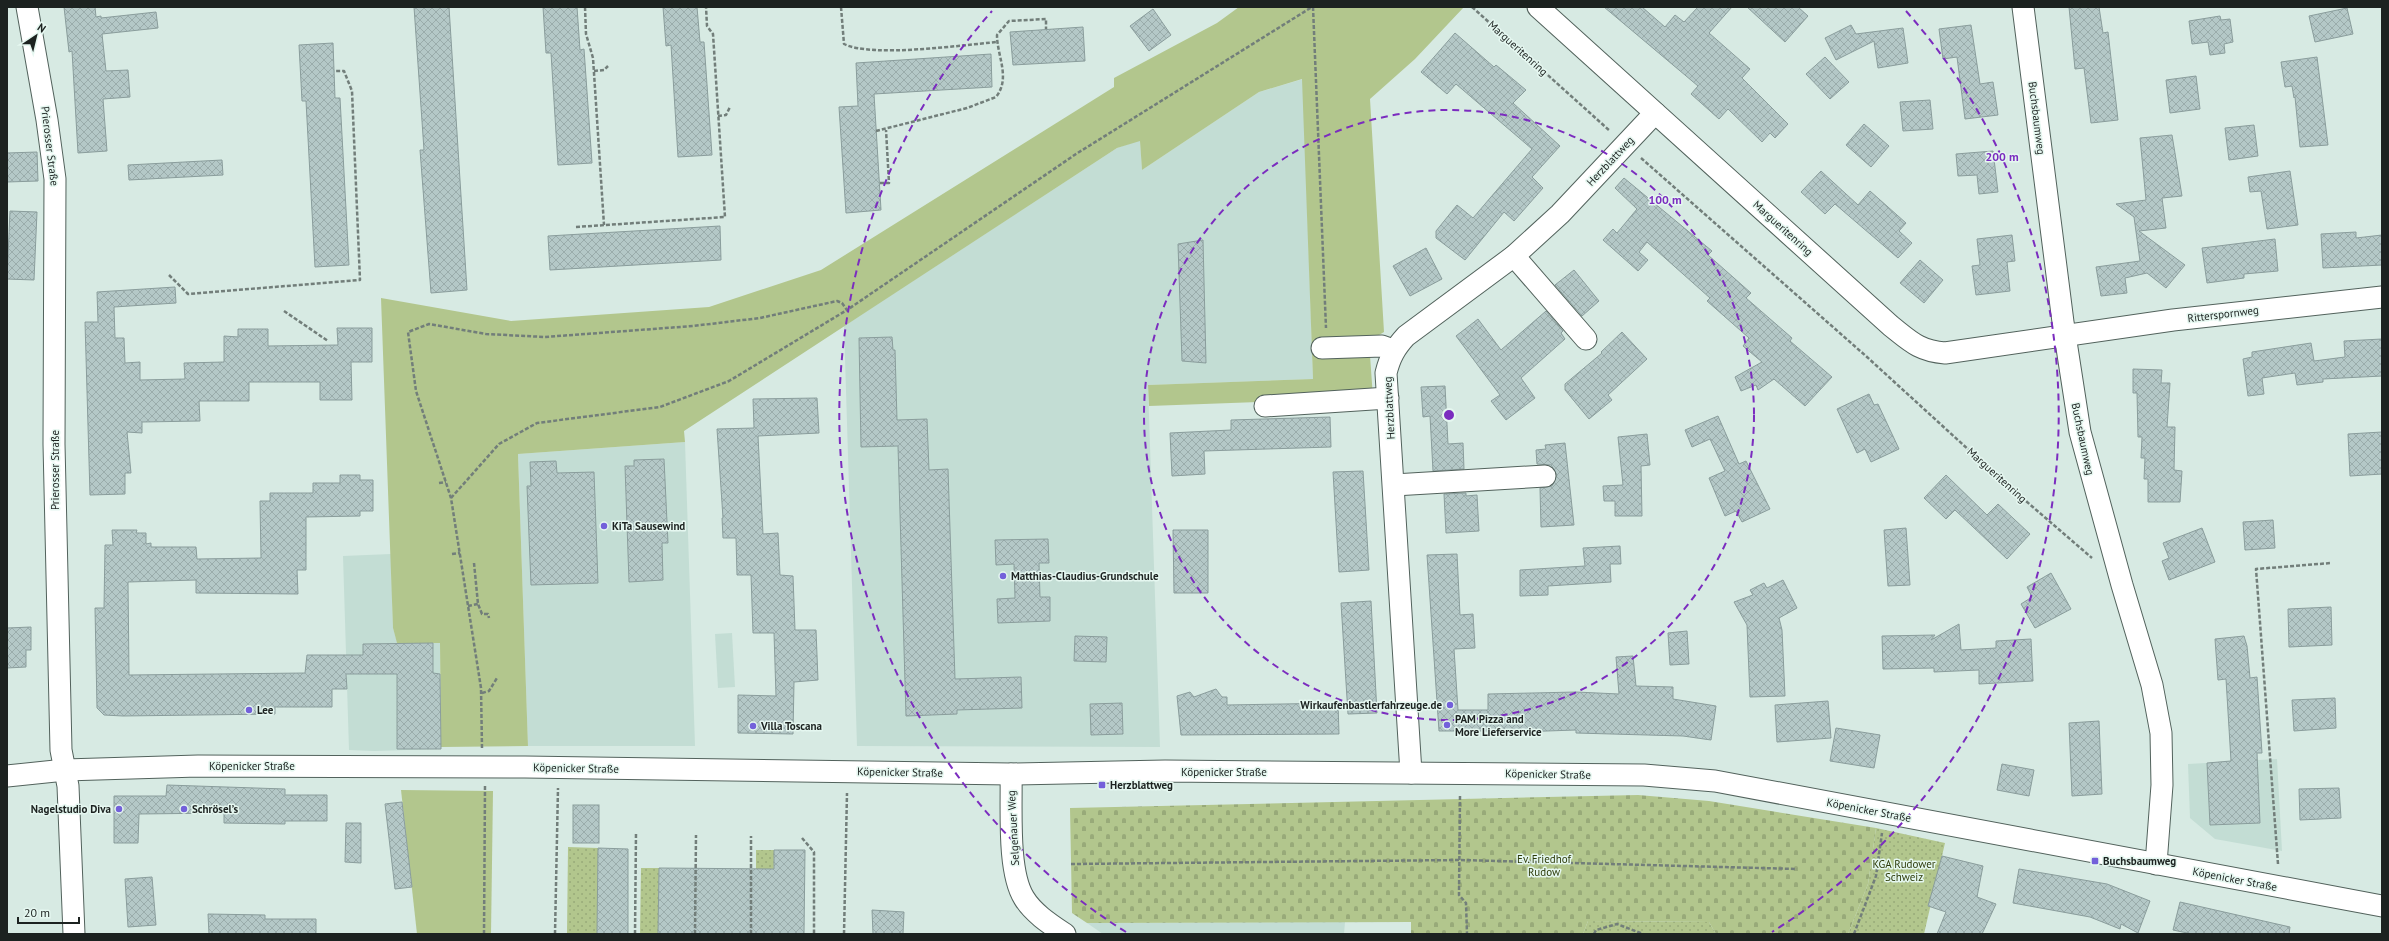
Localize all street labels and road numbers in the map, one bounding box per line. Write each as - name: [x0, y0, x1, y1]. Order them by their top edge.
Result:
- street label: Margueritenring: [1485, 17, 1551, 79]
- street label: Buchsbaumweg: [2026, 81, 2048, 155]
- street label: Prierosser Straße: [38, 105, 62, 187]
- street label: Herzblattweg: [1583, 133, 1637, 189]
- street label: Margueritenring: [1750, 197, 1816, 259]
- street label: Ritterspornweg: [2187, 303, 2260, 325]
- street label: Herzblattweg: [1380, 376, 1398, 440]
- street label: Buchsbaumweg: [2069, 402, 2098, 477]
- street label: Prierosser Straße: [48, 430, 62, 510]
- street label: Margueritenring: [1964, 444, 2030, 506]
- street label: Köpenicker Straße: [209, 759, 295, 773]
- street label: Köpenicker Straße: [533, 760, 619, 776]
- street label: Köpenicker Straße: [857, 764, 943, 780]
- street label: Köpenicker Straße: [1181, 765, 1267, 779]
- street label: Köpenicker Straße: [1505, 766, 1591, 782]
- street label: Selgenauer Weg: [1004, 790, 1022, 866]
- street label: Köpenicker Straße: [1826, 795, 1913, 825]
- street label: Köpenicker Straße: [2192, 864, 2279, 894]

